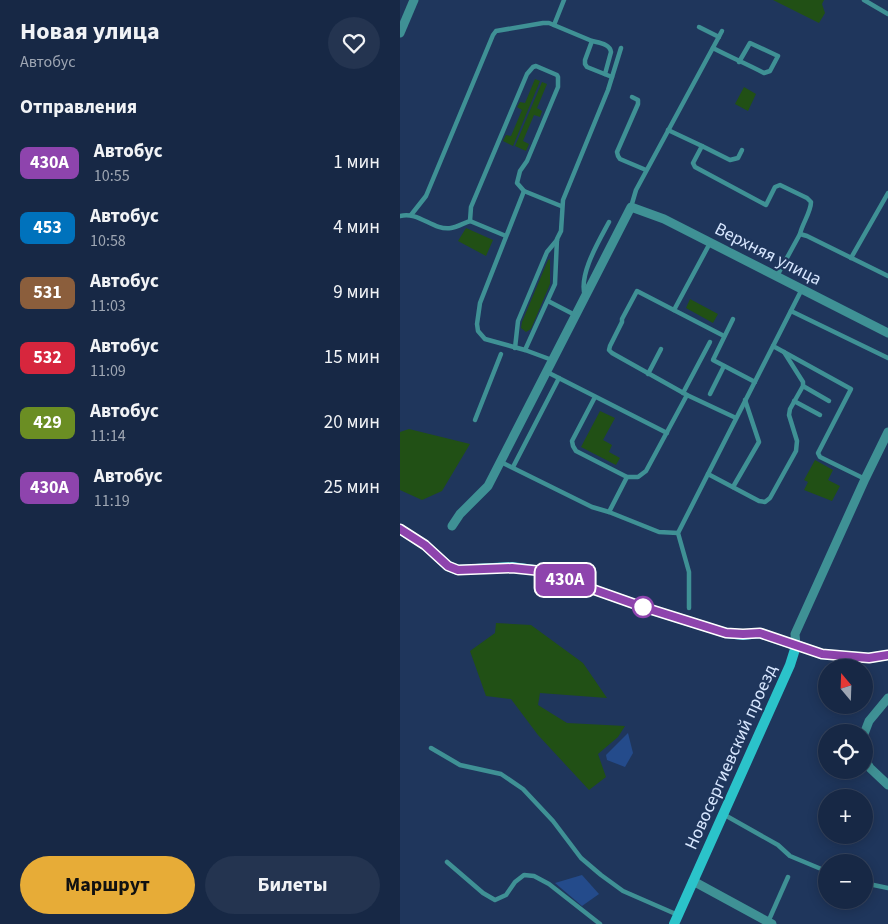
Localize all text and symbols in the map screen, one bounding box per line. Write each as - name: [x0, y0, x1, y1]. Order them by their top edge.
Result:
- text: Новая улица: [20, 14, 160, 49]
- button: heart: [328, 17, 380, 69]
- text: Автобус: [20, 51, 76, 73]
- text: Отправления: [20, 94, 137, 121]
- text: Автобус: [94, 138, 163, 165]
- text: 1 мин: [333, 149, 380, 176]
- text: 430А: [30, 150, 69, 175]
- text: 10:55: [94, 165, 130, 187]
- text: Автобус: [90, 203, 159, 230]
- text: 4 мин: [333, 214, 380, 241]
- text: 453: [33, 215, 62, 240]
- street label: Верхняя улица: [710, 216, 826, 292]
- text: 10:58: [90, 230, 126, 252]
- text: Автобус: [90, 268, 159, 295]
- text: 9 мин: [333, 279, 380, 306]
- text: 531: [33, 280, 62, 305]
- text: 11:03: [90, 295, 126, 317]
- text: Автобус: [90, 333, 159, 360]
- text: 15 мин: [324, 344, 380, 371]
- text: 532: [33, 345, 62, 370]
- text: 11:09: [90, 360, 126, 382]
- text: Автобус: [90, 398, 159, 425]
- text: 20 мин: [324, 409, 380, 436]
- text: 429: [33, 410, 62, 435]
- text: 11:14: [90, 425, 126, 447]
- text: Автобус: [94, 463, 163, 490]
- text: 25 мин: [324, 474, 380, 501]
- text: 430А: [30, 475, 69, 500]
- text: 11:19: [94, 490, 130, 512]
- line badge: 430А: [530, 564, 600, 596]
- text: 430А: [546, 567, 584, 592]
- unlabelled marker: [632, 596, 654, 618]
- north arrow: [818, 659, 872, 714]
- map controls: [818, 659, 873, 909]
- street label: Новосергиевский проезд: [679, 660, 783, 854]
- button: locate: [818, 724, 873, 779]
- button: +: [818, 789, 873, 844]
- button: −: [818, 854, 873, 909]
- button: Маршрут: [20, 856, 195, 914]
- button: Билеты: [205, 856, 380, 914]

